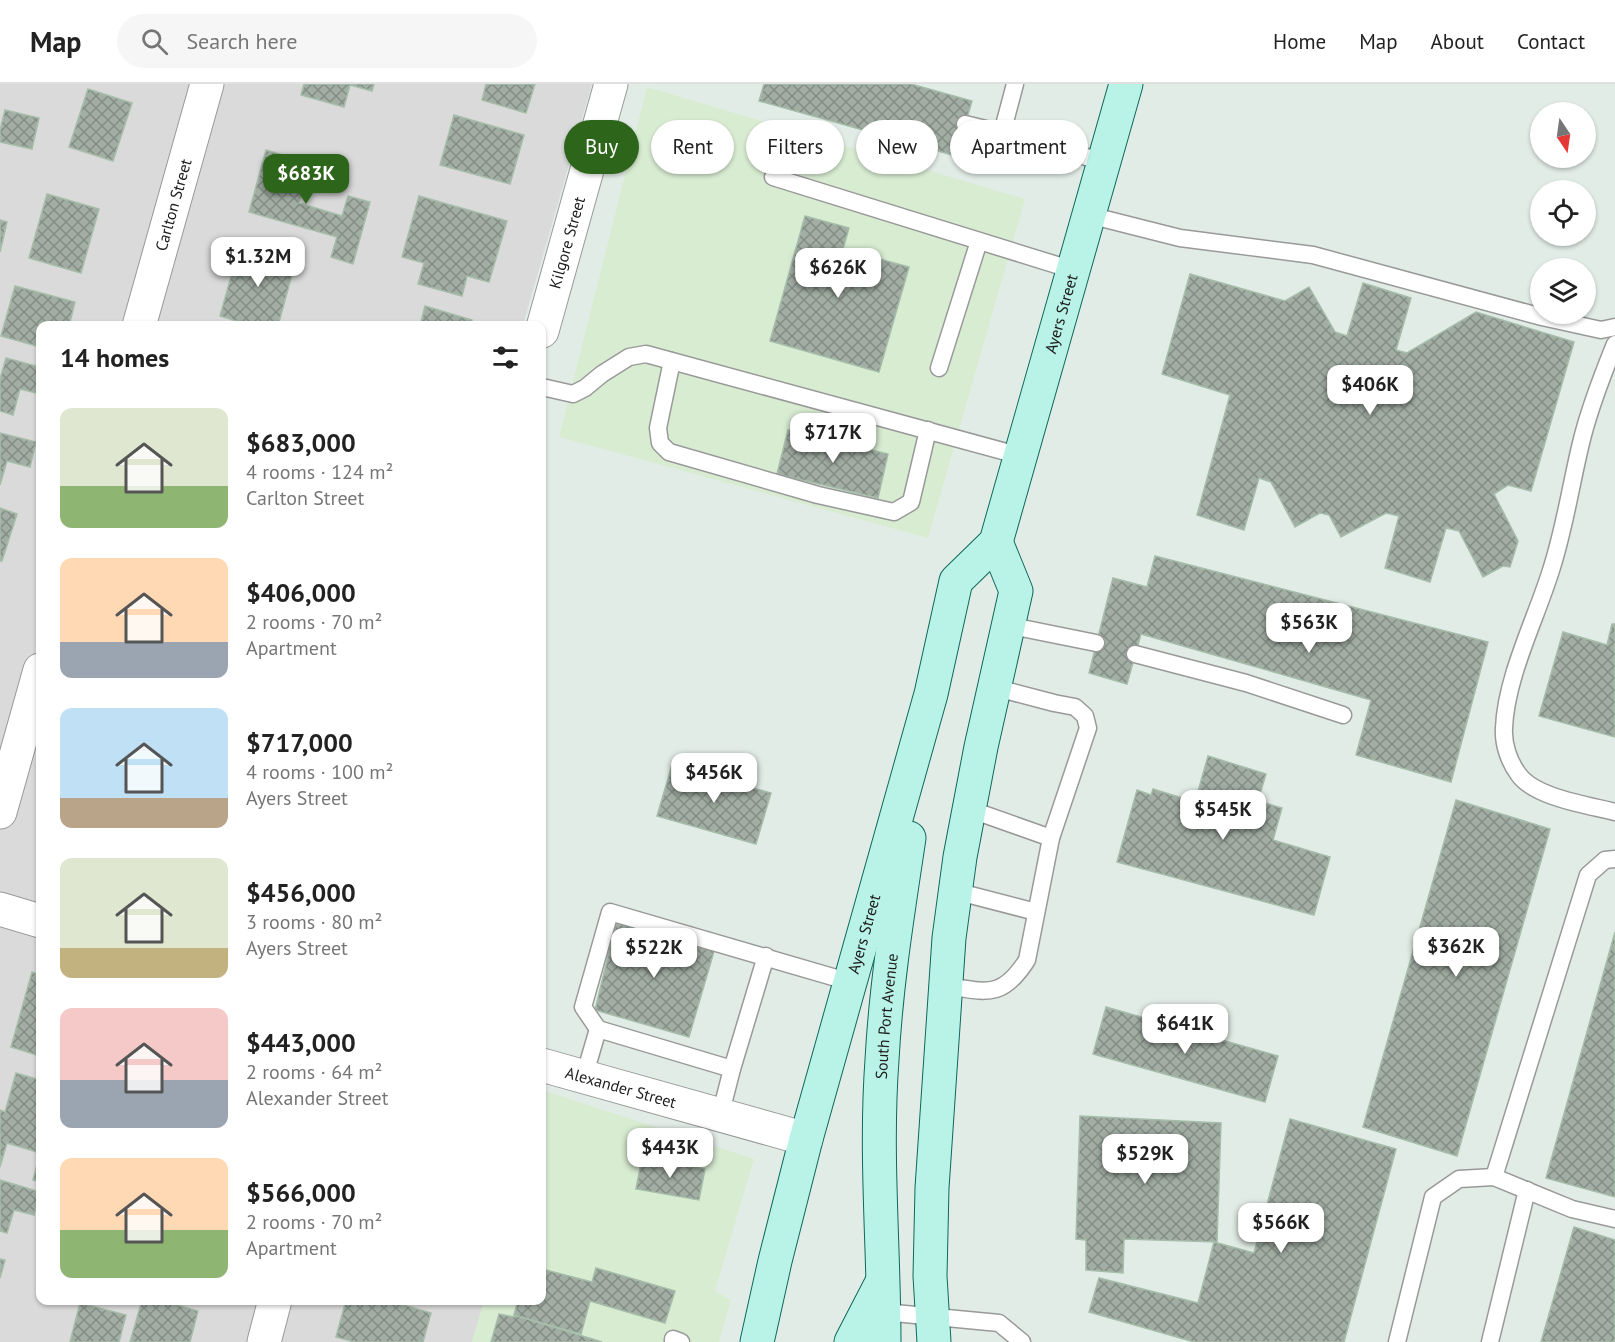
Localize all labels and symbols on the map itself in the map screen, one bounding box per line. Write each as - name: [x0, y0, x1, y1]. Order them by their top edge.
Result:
- north arrow: [1530, 102, 1596, 168]
- pin: $683K: [264, 154, 348, 205]
- street label: Carlton Street: [151, 156, 196, 253]
- street label: Kilgore Street: [544, 194, 589, 291]
- pin: $1.32M: [209, 237, 307, 288]
- pin: $626K: [796, 248, 880, 299]
- street label: Ayers Street: [1040, 271, 1082, 356]
- pin: $406K: [1328, 365, 1412, 416]
- pin: $717K: [791, 413, 875, 464]
- pin: $563K: [1267, 603, 1351, 654]
- pin: $456K: [672, 753, 756, 804]
- pin: $545K: [1181, 790, 1265, 841]
- street label: Ayers Street: [843, 891, 884, 976]
- pin: $362K: [1414, 927, 1498, 978]
- pin: $522K: [612, 928, 696, 979]
- street label: South Port Avenue: [871, 952, 902, 1080]
- pin: $641K: [1143, 1004, 1227, 1055]
- street label: Alexander Street: [563, 1062, 679, 1112]
- pin: $443K: [628, 1128, 712, 1179]
- pin: $529K: [1103, 1134, 1187, 1185]
- pin: $566K: [1239, 1203, 1323, 1254]

